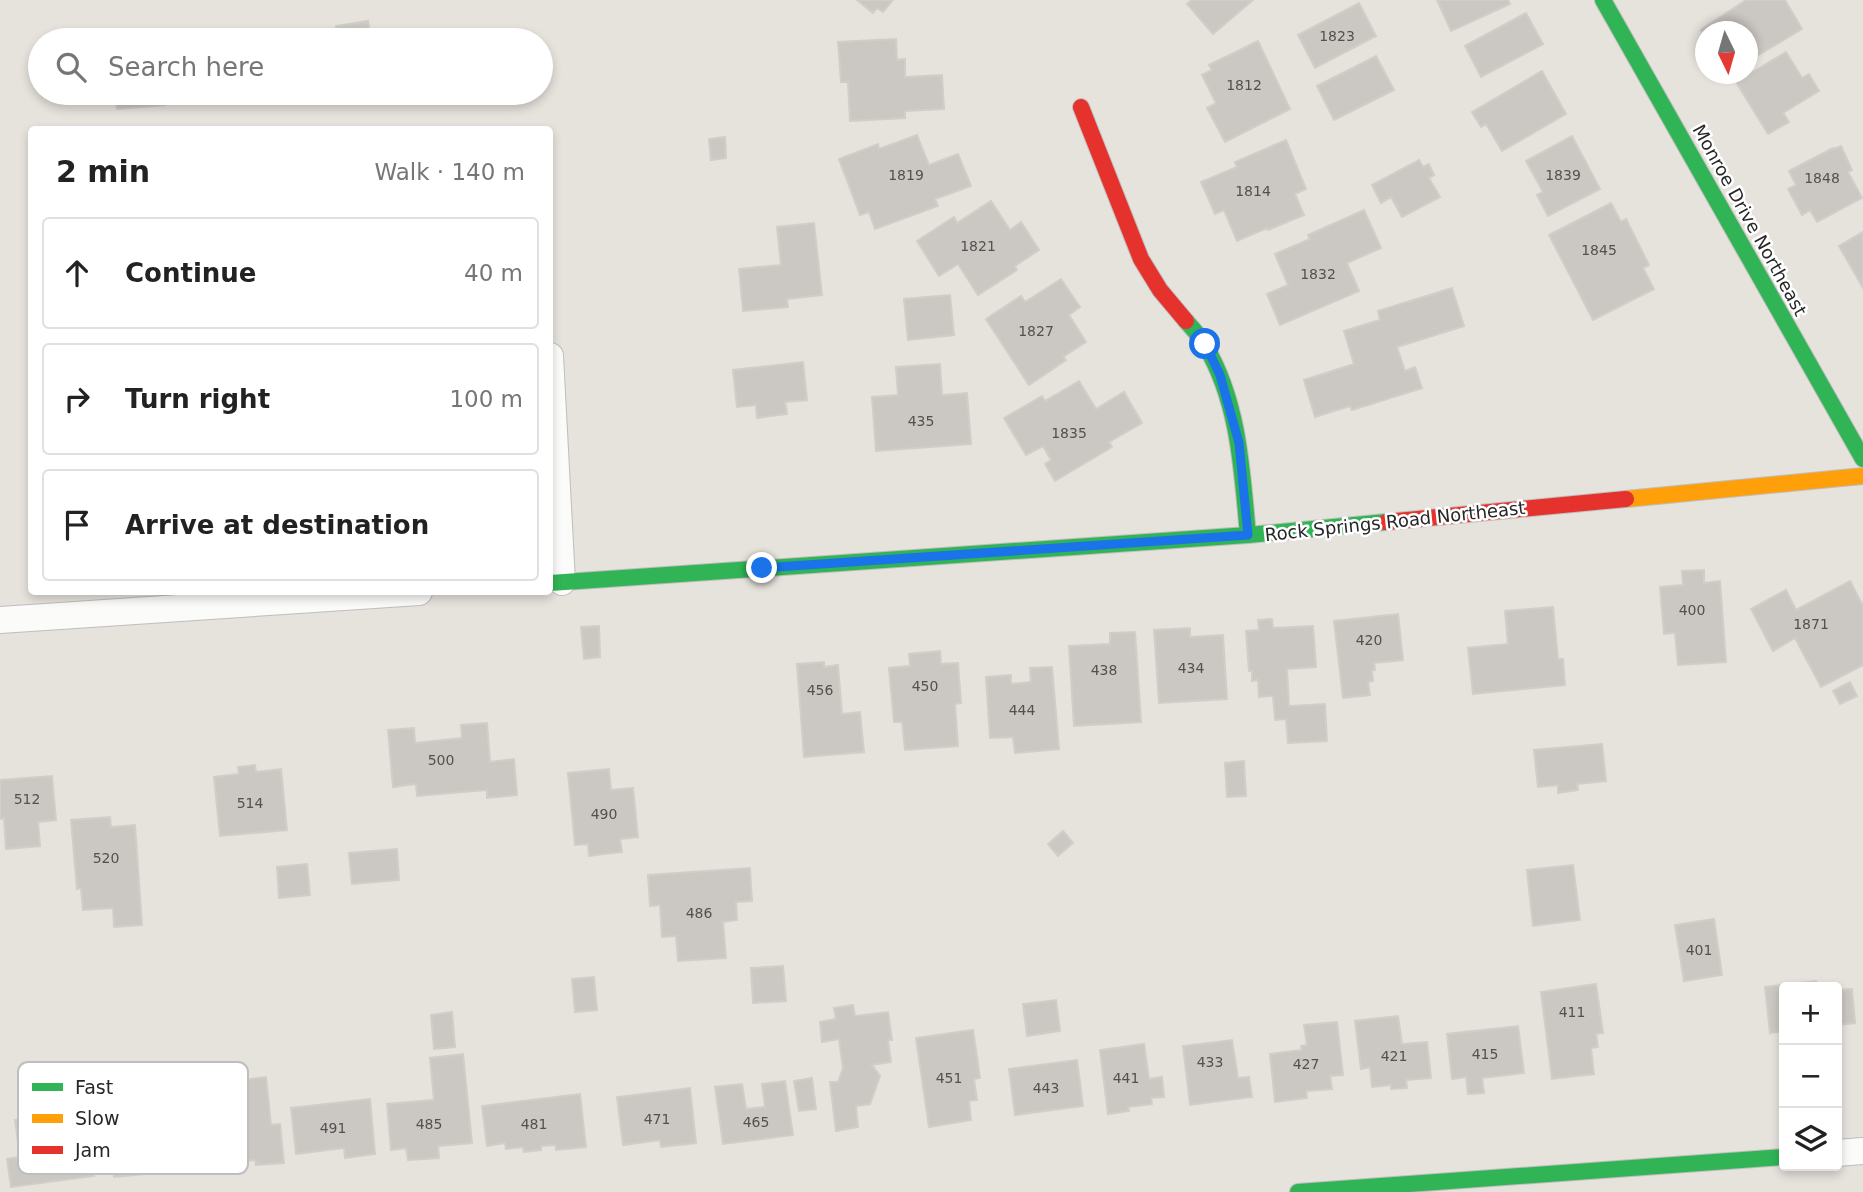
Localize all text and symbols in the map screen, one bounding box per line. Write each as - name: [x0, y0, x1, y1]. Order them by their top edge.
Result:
- north arrow: [1695, 21, 1758, 84]
- search box: [28, 28, 553, 105]
- house number: 1823: [1319, 28, 1355, 44]
- icon: search: [52, 48, 90, 86]
- text: Search here: [108, 52, 264, 82]
- house number: 1812: [1226, 77, 1262, 93]
- street label: Monroe Drive Northeast: [1689, 121, 1811, 319]
- text: 2 min: [56, 154, 150, 189]
- text: Walk · 140 m: [374, 159, 525, 185]
- house number: 1819: [888, 167, 924, 183]
- house number: 1839: [1545, 167, 1581, 183]
- house number: 1848: [1804, 170, 1840, 186]
- house number: 1814: [1235, 183, 1271, 199]
- house number: 1821: [960, 238, 996, 254]
- house number: 1845: [1581, 242, 1617, 258]
- icon: ahead: [58, 254, 96, 292]
- text: Continue: [125, 258, 256, 288]
- text: 40 m: [464, 260, 523, 286]
- house number: 1832: [1300, 266, 1336, 282]
- house number: 1827: [1018, 323, 1054, 339]
- route start: [1189, 328, 1220, 359]
- icon: right: [58, 380, 96, 418]
- text: Turn right: [125, 384, 270, 414]
- text: 100 m: [449, 386, 523, 412]
- house number: 435: [908, 413, 934, 429]
- house number: 1835: [1051, 425, 1087, 441]
- street label: Rock Springs Road Northeast: [1264, 497, 1526, 545]
- icon: arrive: [58, 506, 96, 544]
- text: Arrive at destination: [125, 510, 429, 540]
- route end: [746, 552, 777, 583]
- house number: 400: [1679, 602, 1705, 618]
- house number: 1871: [1793, 616, 1829, 632]
- house number: 420: [1356, 632, 1382, 648]
- house number: 434: [1178, 660, 1204, 676]
- house number: 438: [1091, 662, 1117, 678]
- house number: 450: [912, 678, 938, 694]
- house number: 456: [807, 682, 833, 698]
- house number: 444: [1009, 702, 1035, 718]
- house number: 500: [428, 752, 454, 768]
- house number: 512: [14, 791, 40, 807]
- house number: 514: [237, 795, 263, 811]
- house number: 490: [591, 806, 617, 822]
- house number: 520: [93, 850, 119, 866]
- house number: 486: [686, 905, 712, 921]
- house number: 401: [1686, 942, 1712, 958]
- map controls: [1779, 982, 1842, 1171]
- button: +: [1779, 982, 1842, 1045]
- house number: 411: [1559, 1004, 1585, 1020]
- button: −: [1779, 1045, 1842, 1108]
- house number: 415: [1472, 1046, 1498, 1062]
- house number: 421: [1381, 1048, 1407, 1064]
- house number: 433: [1197, 1054, 1223, 1070]
- house number: 427: [1293, 1056, 1319, 1072]
- legend: [18, 1062, 248, 1174]
- house number: 451: [936, 1070, 962, 1086]
- house number: 441: [1113, 1070, 1139, 1086]
- text: Fast: [75, 1076, 113, 1098]
- house number: 443: [1033, 1080, 1059, 1096]
- text: Slow: [75, 1107, 120, 1129]
- button: layers: [1779, 1108, 1842, 1171]
- house number: 471: [644, 1111, 670, 1127]
- house number: 465: [743, 1114, 769, 1130]
- house number: 485: [416, 1116, 442, 1132]
- house number: 481: [521, 1116, 547, 1132]
- house number: 491: [320, 1120, 346, 1136]
- text: Jam: [74, 1139, 111, 1161]

